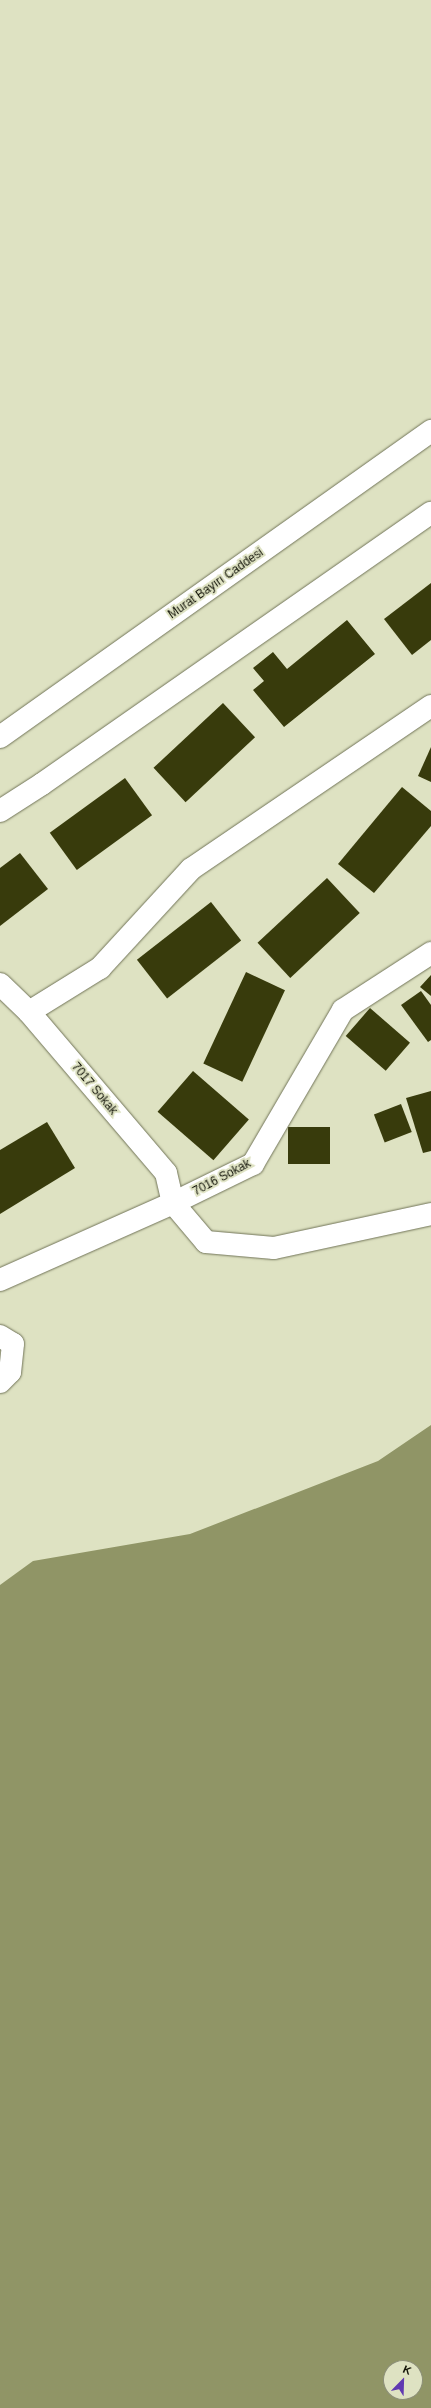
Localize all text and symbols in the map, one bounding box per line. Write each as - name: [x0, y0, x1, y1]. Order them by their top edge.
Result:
- street label: Murat Bayırı Caddesi: [166, 546, 266, 622]
- street label: 7017 Sokak: [68, 1060, 120, 1118]
- street label: 7016 Sokak: [191, 1157, 253, 1199]
- north arrow: [383, 2360, 423, 2400]
- text: K: [401, 2363, 413, 2377]

